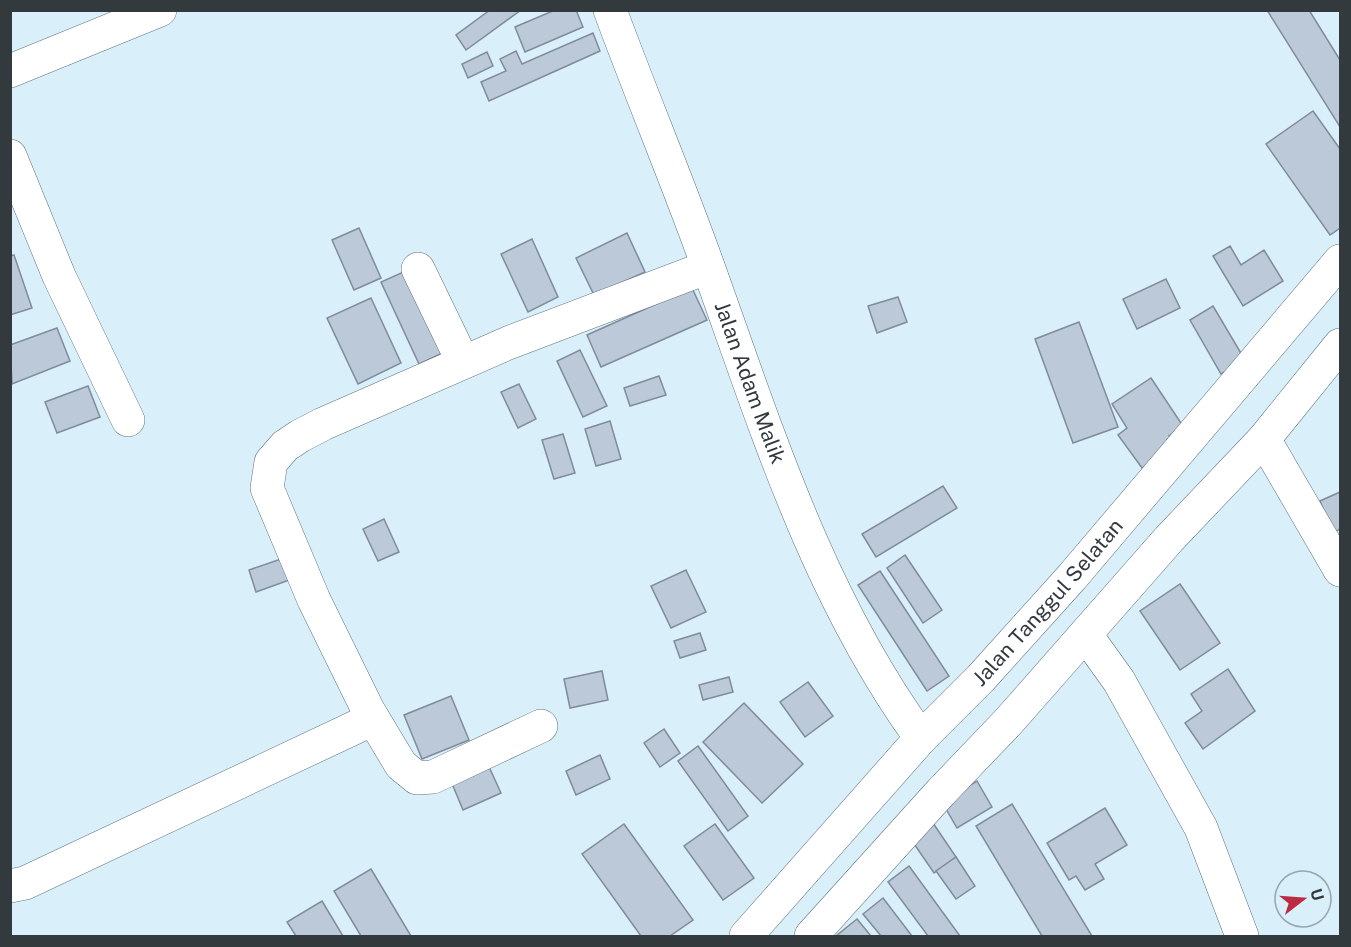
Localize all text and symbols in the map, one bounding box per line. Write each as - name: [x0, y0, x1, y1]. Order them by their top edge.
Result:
- street label: Jalan Adam Malik: [710, 298, 791, 467]
- street label: Jalan Tanggul Selatan: [967, 514, 1128, 691]
- north arrow: [1273, 869, 1333, 929]
- text: U: [1306, 886, 1328, 903]

